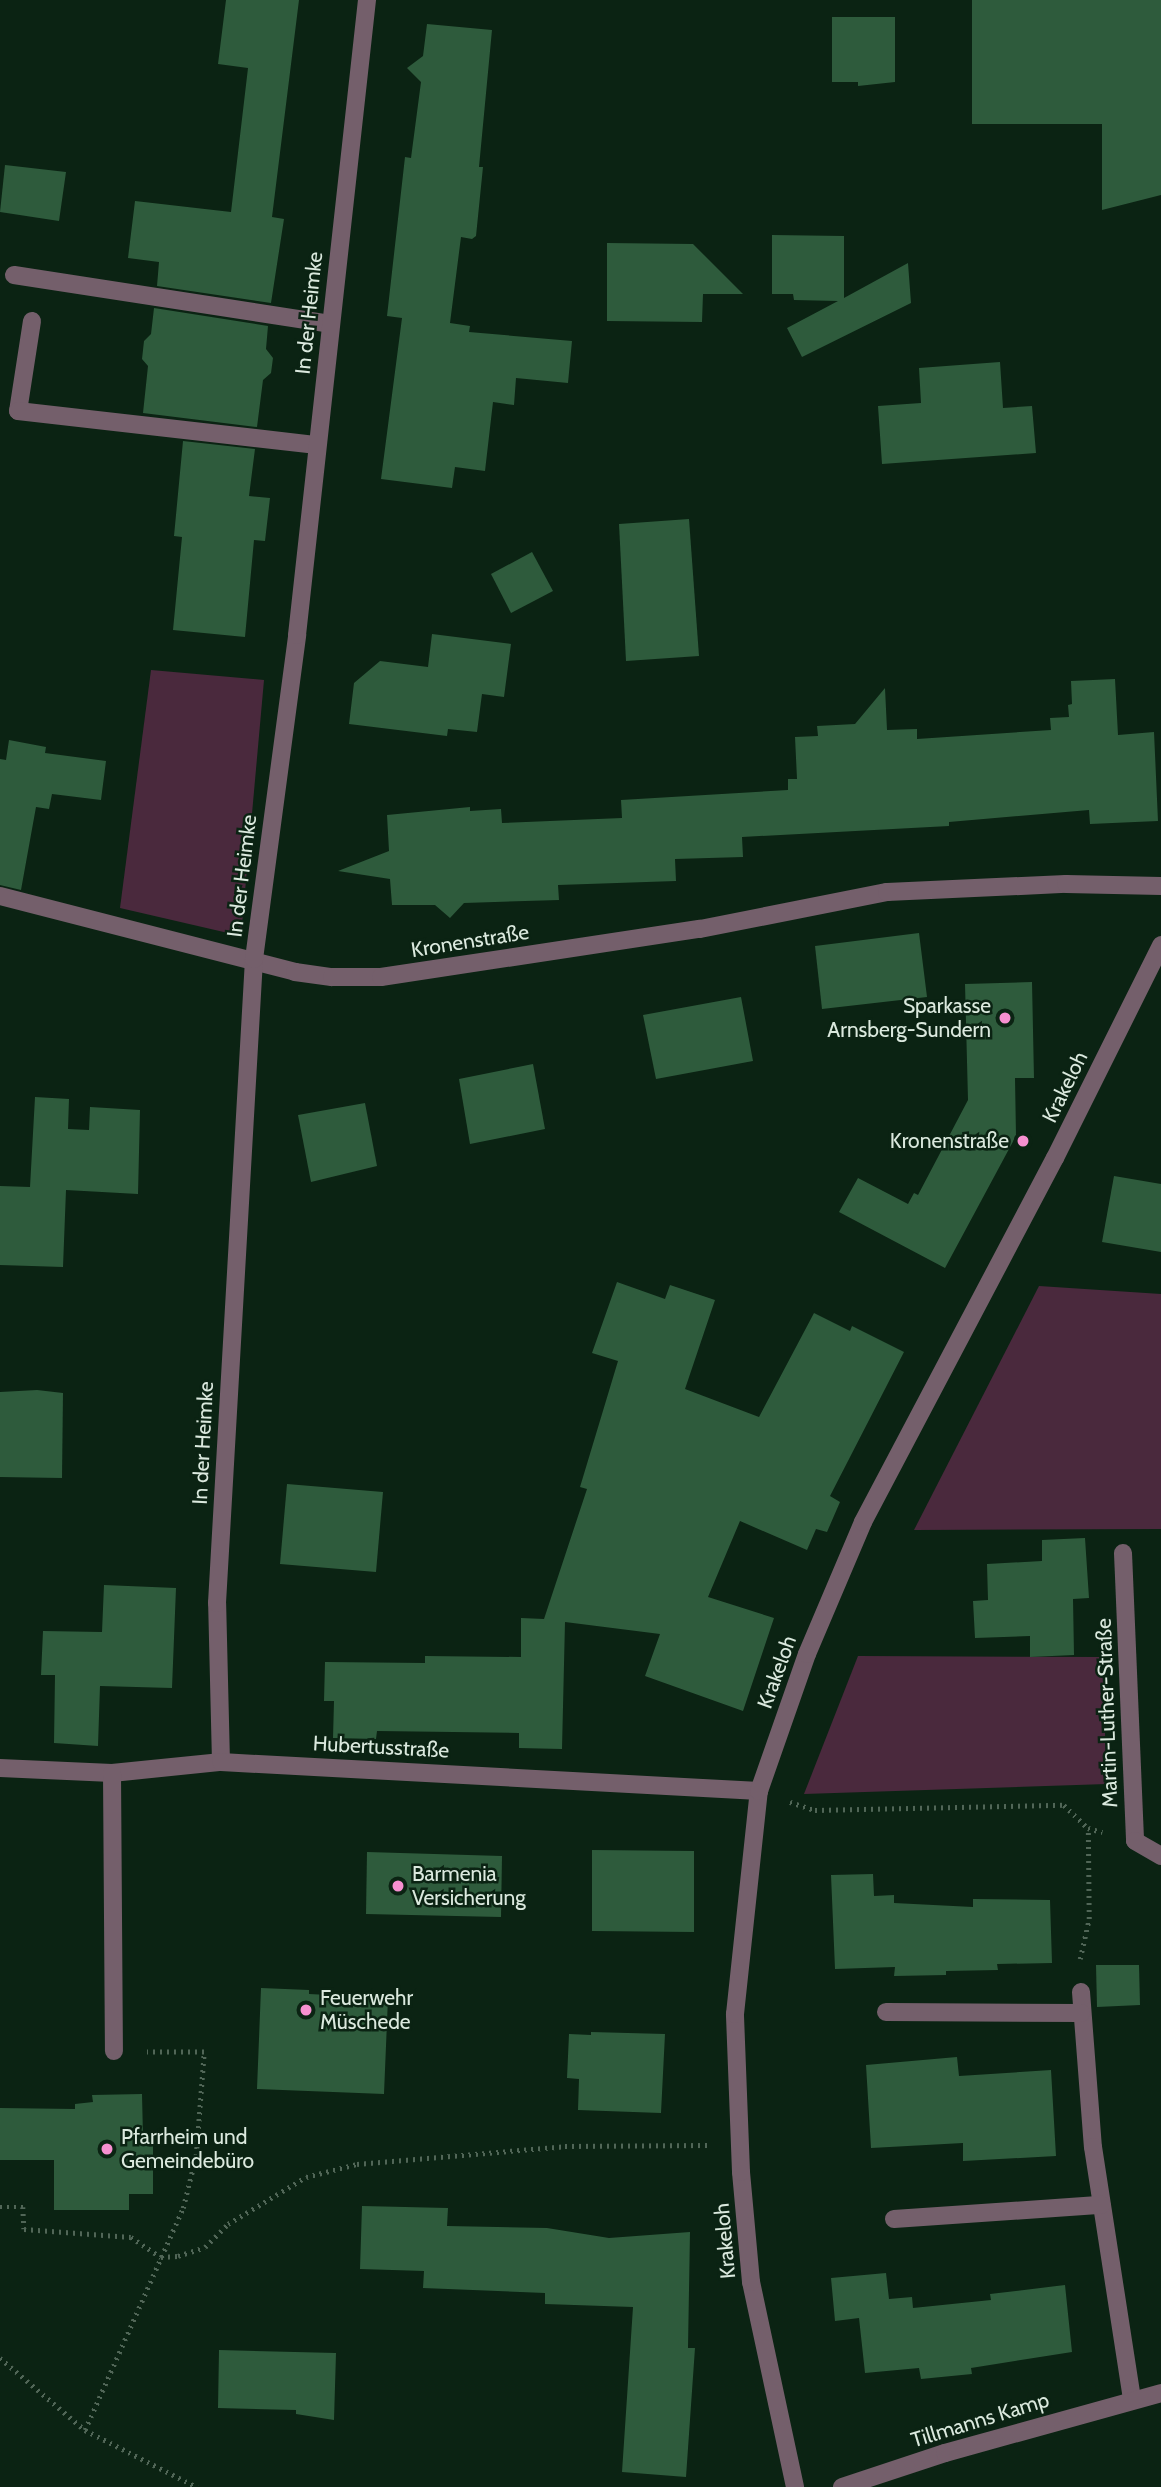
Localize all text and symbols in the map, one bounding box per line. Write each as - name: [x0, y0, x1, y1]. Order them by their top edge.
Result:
- street label: In der Heimke: [290, 250, 328, 376]
- street label: In der Heimke: [222, 813, 262, 939]
- street label: Kronenstraße: [409, 919, 531, 963]
- place label: Sparkasse Arnsberg-Sundern: [827, 993, 991, 1043]
- marker: Sparkasse Arnsberg-Sundern: [997, 1010, 1013, 1026]
- street label: Krakeloh: [1037, 1047, 1093, 1127]
- place label: Kronenstraße: [890, 1128, 1009, 1154]
- marker: Kronenstraße: [1015, 1133, 1031, 1149]
- street label: In der Heimke: [187, 1381, 219, 1505]
- street label: Martin-Luther-Straße: [1091, 1618, 1123, 1808]
- street label: Krakeloh: [752, 1632, 802, 1712]
- street label: Hubertusstraße: [312, 1731, 450, 1763]
- place label: Barmenia Versicherung: [412, 1861, 526, 1911]
- marker: Barmenia Versicherung: [390, 1878, 406, 1894]
- place label: Feuerwehr Müschede: [320, 1985, 413, 2035]
- marker: Feuerwehr Müschede: [298, 2002, 314, 2018]
- place label: Pfarrheim und Gemeindebüro: [121, 2124, 254, 2174]
- marker: Pfarrheim und Gemeindebüro: [99, 2141, 115, 2157]
- street label: Krakeloh: [709, 2202, 741, 2280]
- street label: Tillmanns Kamp: [908, 2387, 1052, 2453]

